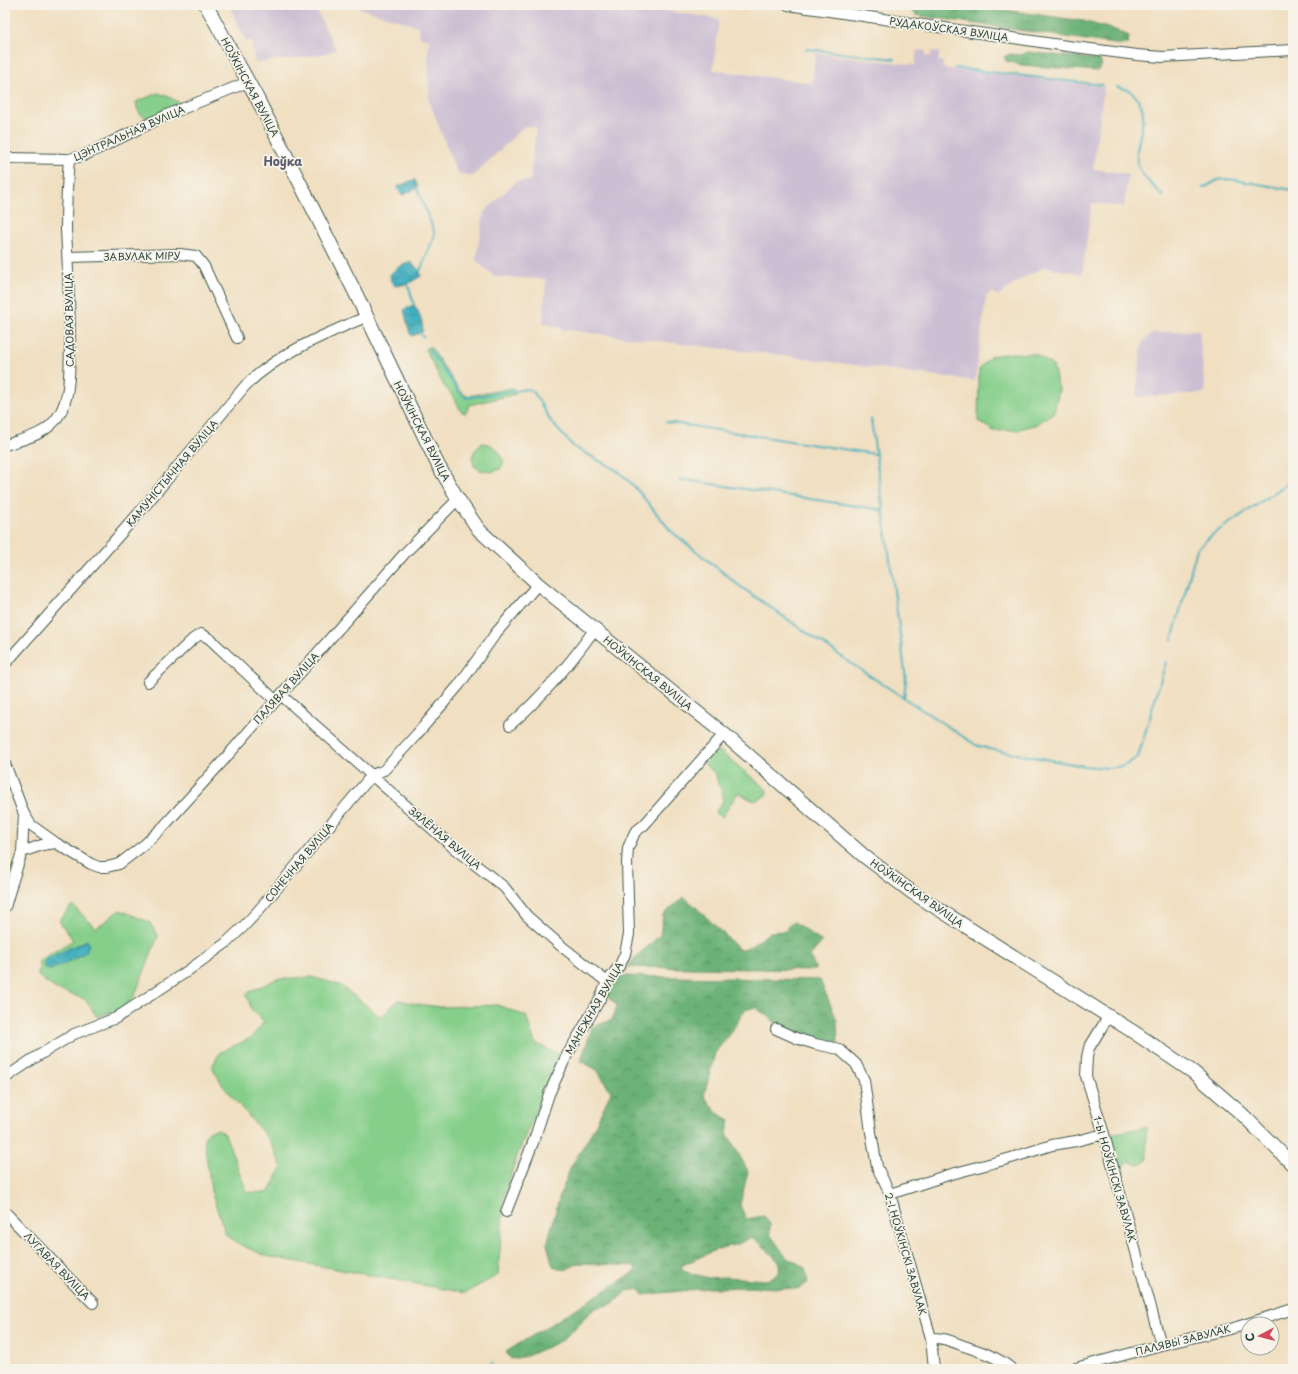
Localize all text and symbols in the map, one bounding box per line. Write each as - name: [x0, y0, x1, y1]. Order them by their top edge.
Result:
- street label: РУДАКОЎСКАЯ ВУЛІЦА: [889, 13, 1010, 44]
- street label: НОЎКІНСКАЯ ВУЛІЦА: [218, 34, 283, 140]
- street label: ЦЭНТРАЛЬНАЯ ВУЛІЦА: [71, 101, 187, 164]
- district label: Ноўка: [264, 152, 302, 170]
- street label: ЗАВУЛАК МІРУ: [103, 247, 181, 264]
- street label: САДОВАЯ ВУЛІЦА: [60, 273, 77, 367]
- street label: НОЎКІНСКАЯ ВУЛІЦА: [391, 378, 454, 484]
- street label: КАМУНІСТЫЧНАЯ ВУЛІЦА: [122, 416, 221, 529]
- street label: НОЎКІНСКАЯ ВУЛІЦА: [601, 632, 696, 714]
- street label: ПАЛЯВАЯ ВУЛІЦА: [249, 648, 322, 727]
- street label: ЗЯЛЁНАЯ ВУЛІЦА: [406, 803, 485, 873]
- street label: СОНЕЧНАЯ ВУЛІЦА: [261, 818, 337, 905]
- street label: НОЎКІНСКАЯ ВУЛІЦА: [868, 855, 967, 931]
- street label: МАНЕЖНАЯ ВУЛІЦА: [561, 958, 626, 1057]
- street label: 1-Ы НОЎКІНСКІ ЗАВУЛАК: [1090, 1114, 1141, 1244]
- street label: 2-І НОЎКІНСКІ ЗАВУЛАК: [882, 1191, 931, 1317]
- street label: ЛУГАВАЯ ВУЛІЦА: [21, 1228, 94, 1303]
- north arrow: [1240, 1316, 1280, 1356]
- street label: ПАЛЯВЫ ЗАВУЛАК: [1134, 1320, 1232, 1359]
- text: С: [1241, 1332, 1259, 1342]

